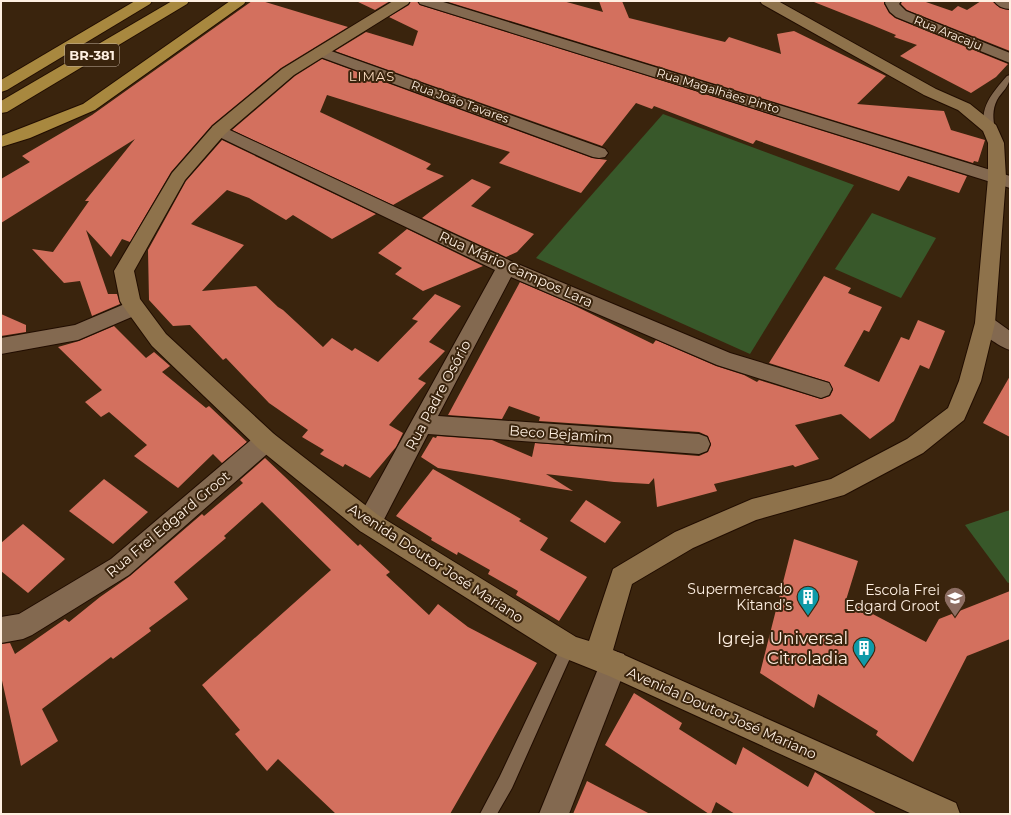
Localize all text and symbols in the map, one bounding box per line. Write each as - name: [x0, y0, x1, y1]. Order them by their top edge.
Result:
- street label: Rua Aracaju: [912, 12, 984, 53]
- road number: BR-381: [65, 44, 119, 66]
- street label: Rua Magalhães Pinto: [655, 65, 781, 116]
- district label: LIMAS: [349, 68, 395, 84]
- street label: Rua João Tavares: [409, 77, 511, 126]
- street label: Rua Mário Campos Lara: [436, 227, 596, 311]
- street label: Rua Padre Osório: [401, 337, 475, 453]
- street label: Beco Bejamim: [509, 421, 613, 447]
- street label: Rua Frei Edgard Groot: [102, 467, 234, 581]
- street label: Avenida Doutor José Mariano: [345, 499, 527, 627]
- place label: Supermercado Kitand’s: [687, 580, 792, 614]
- place label: Escola Frei Edgard Groot: [845, 581, 940, 615]
- building icon: Supermercado Kitand’s: [795, 584, 821, 617]
- school or university icon: Escola Frei Edgard Groot: [942, 585, 968, 618]
- place label: Igreja Universal Citroladia: [717, 628, 848, 668]
- building icon: Igreja Universal Citroladia: [851, 635, 877, 668]
- street label: Avenida Doutor José Mariano: [624, 663, 820, 763]

